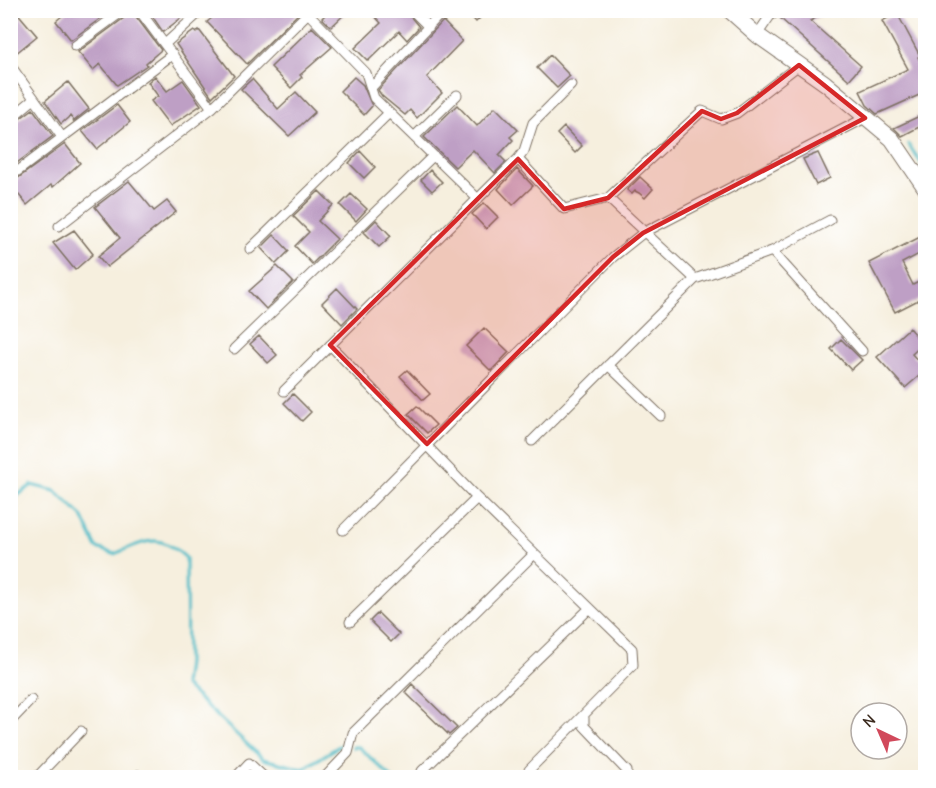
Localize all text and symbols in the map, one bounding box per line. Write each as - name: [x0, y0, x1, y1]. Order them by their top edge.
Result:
- north arrow: [849, 701, 909, 761]
- text: N: [859, 711, 879, 731]

